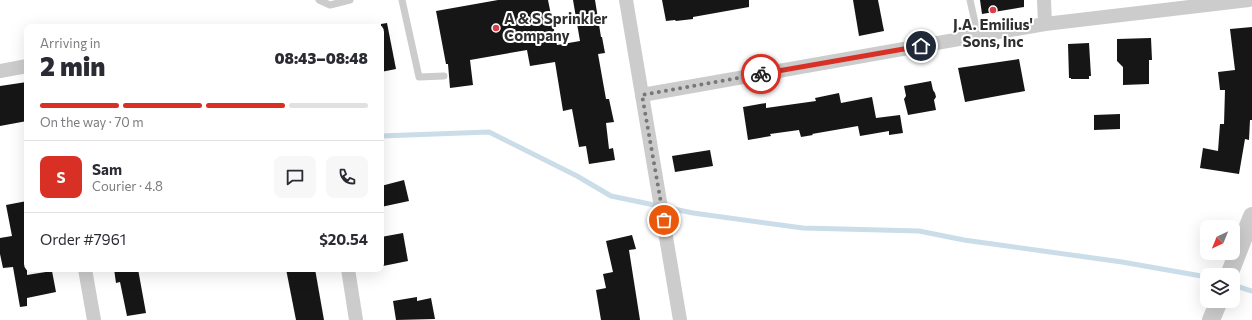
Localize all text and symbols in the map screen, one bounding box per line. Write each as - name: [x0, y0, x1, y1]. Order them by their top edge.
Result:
- marker: J.A. Emilius' Sons, Inc: [988, 5, 998, 15]
- place label: A & S Sprinkler Company: [504, 9, 608, 44]
- place label: J.A. Emilius' Sons, Inc: [953, 15, 1033, 50]
- marker: A & S Sprinkler Company: [491, 23, 501, 33]
- pin: [904, 29, 938, 63]
- text: Arriving in: [40, 35, 100, 51]
- icon: home: [910, 35, 932, 57]
- text: 08:43–08:48: [274, 49, 368, 67]
- text: 2 min: [40, 50, 105, 81]
- courier: [741, 54, 781, 94]
- icon: bike: [750, 63, 772, 85]
- text: On the way · 70 m: [40, 114, 144, 130]
- button: chat: [274, 156, 316, 198]
- button: phone: [326, 156, 368, 198]
- text: Sam: [92, 160, 122, 178]
- text: S: [56, 168, 66, 186]
- text: Courier · 4.8: [92, 178, 163, 194]
- pin: [647, 203, 681, 237]
- icon: bag: [653, 209, 675, 231]
- north arrow: [1200, 220, 1240, 260]
- map controls: [1200, 220, 1240, 308]
- text: Order #7961: [40, 230, 126, 248]
- text: $20.54: [319, 230, 368, 248]
- button: layers: [1200, 268, 1240, 308]

